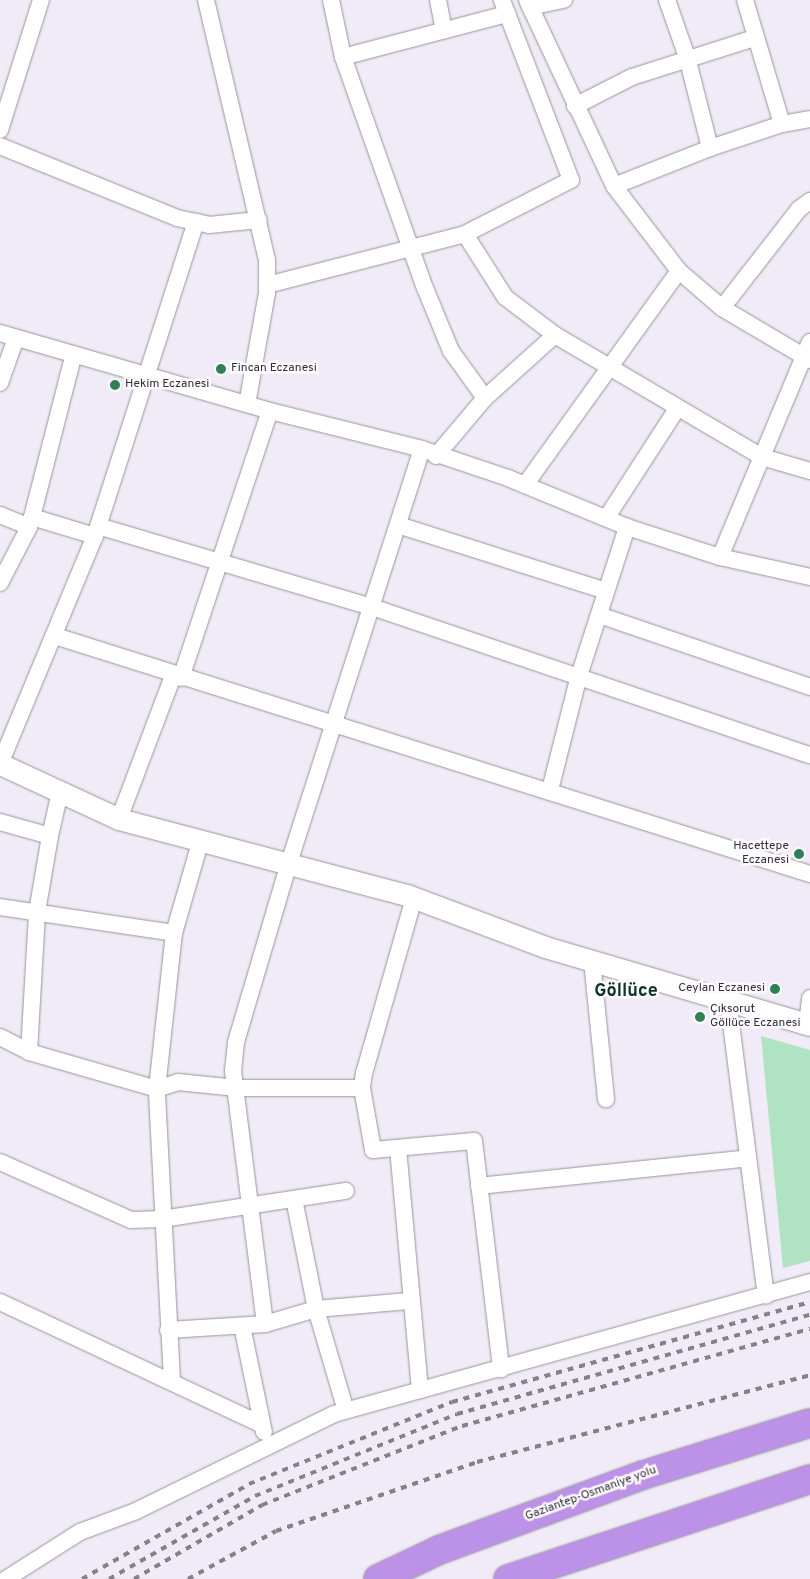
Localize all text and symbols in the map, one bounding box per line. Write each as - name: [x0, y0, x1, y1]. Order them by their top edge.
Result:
- place label: Fincan Eczanesi: [231, 362, 317, 376]
- marker: Fincan Eczanesi: [215, 363, 227, 375]
- place label: Hekim Eczanesi: [125, 378, 209, 392]
- marker: Hekim Eczanesi: [109, 379, 121, 391]
- place label: Hacettepe Eczanesi: [733, 840, 789, 868]
- marker: Hacettepe Eczanesi: [793, 848, 805, 860]
- district label: Göllüce: [594, 981, 658, 1003]
- place label: Ceylan Eczanesi: [678, 982, 765, 996]
- marker: Ceylan Eczanesi: [769, 983, 781, 995]
- place label: Çıksorut Göllüce Eczanesi: [710, 1003, 800, 1031]
- marker: Çıksorut Göllüce Eczanesi: [694, 1011, 706, 1023]
- street label: Gaziantep-Osmaniye yolu: [524, 1464, 658, 1524]

